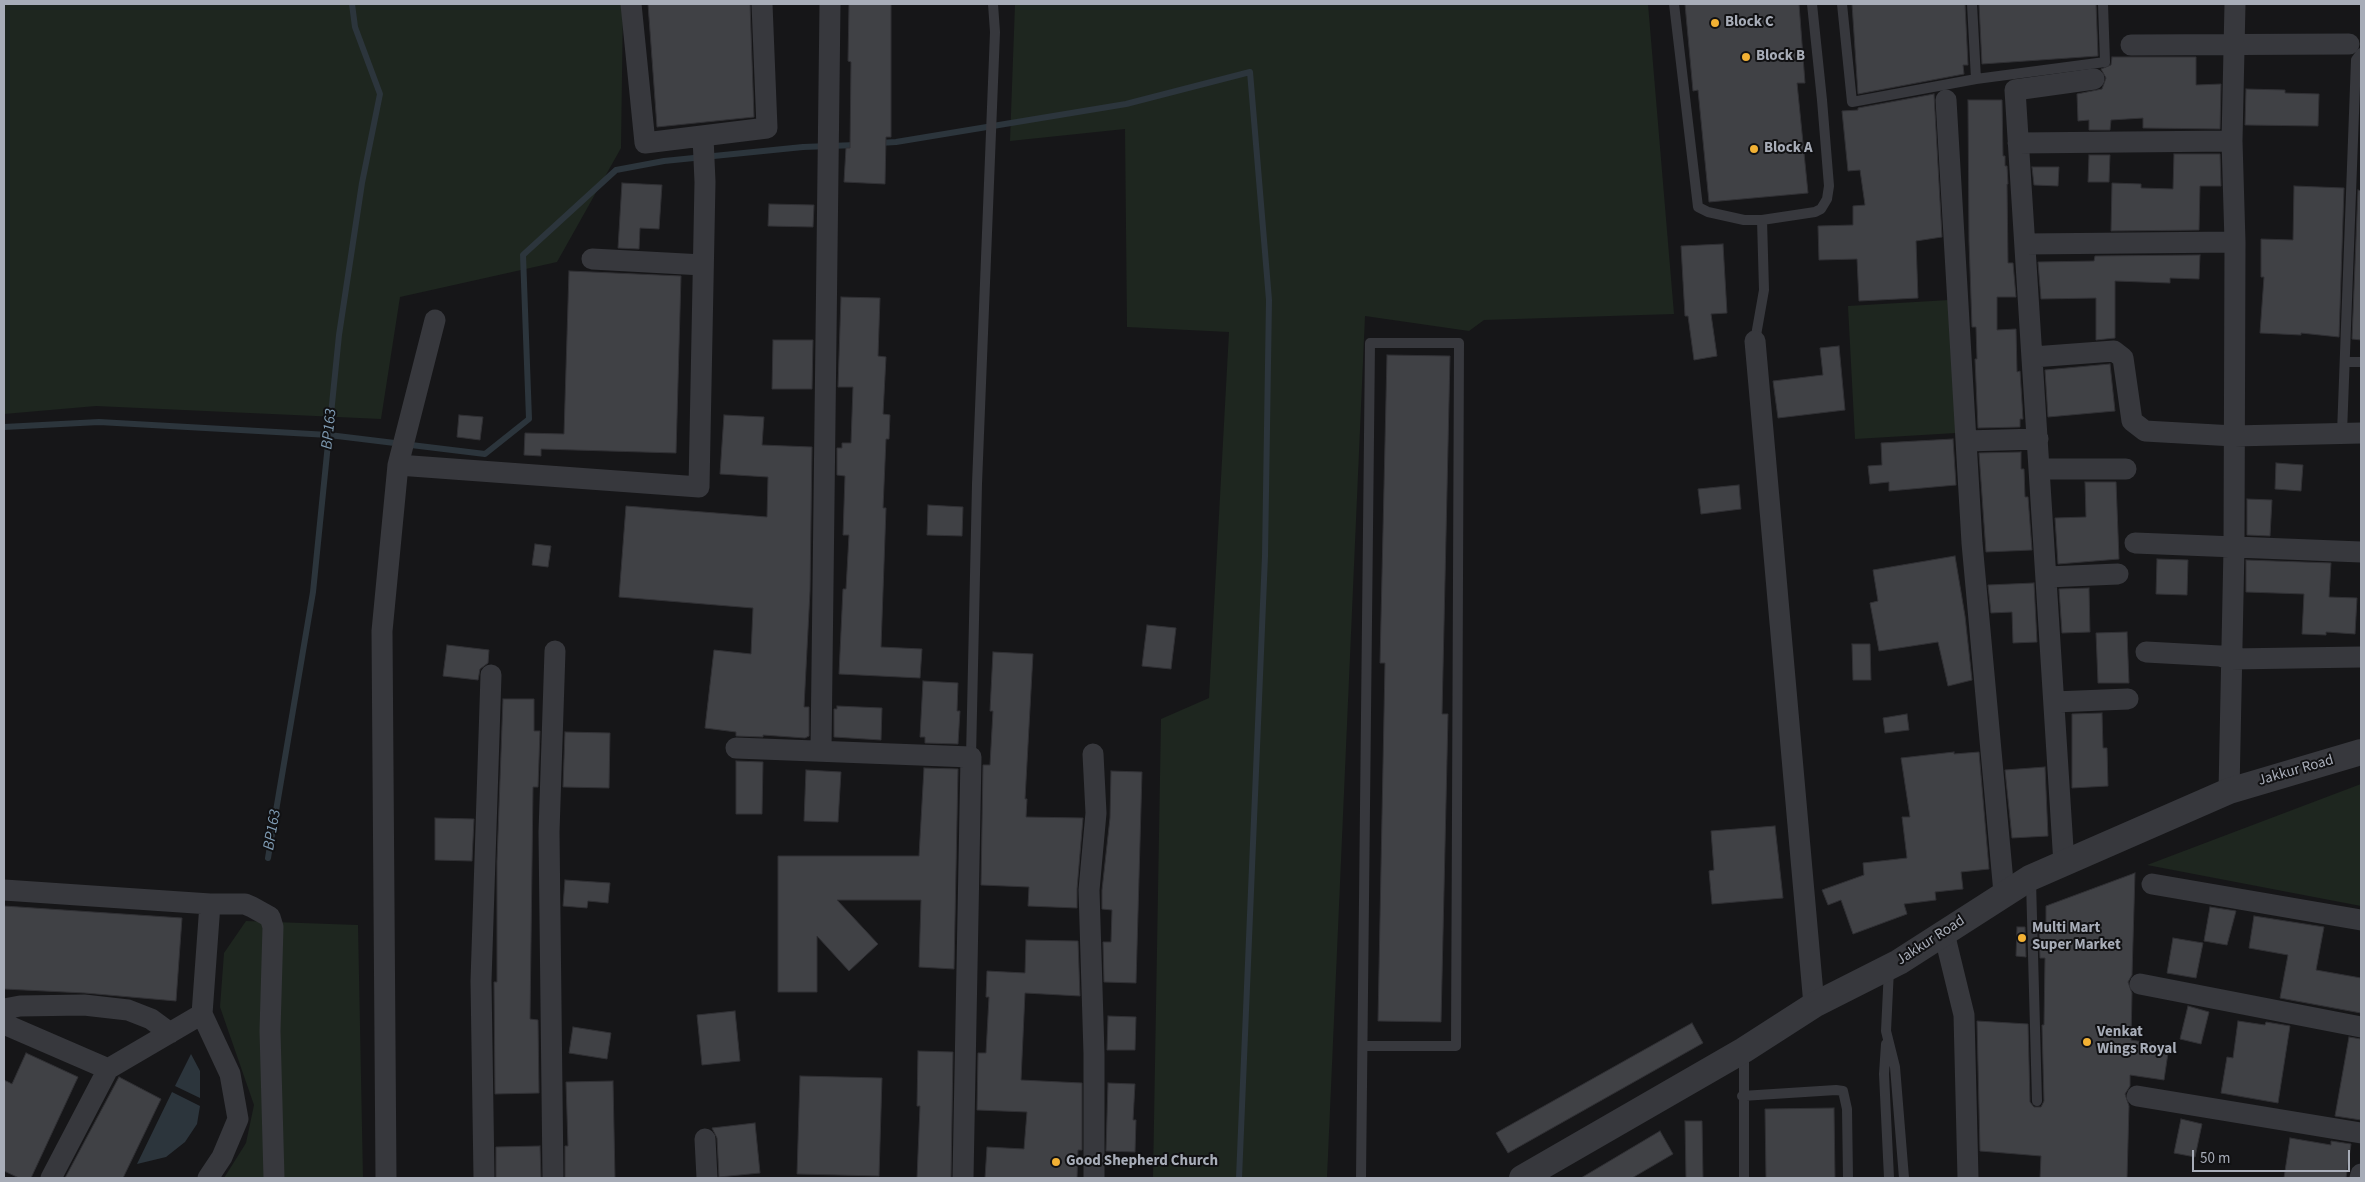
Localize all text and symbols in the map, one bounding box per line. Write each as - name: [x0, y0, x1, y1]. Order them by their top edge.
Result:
- place label: Block C: [1725, 14, 1774, 32]
- marker: Block C: [1709, 17, 1721, 29]
- place label: Block B: [1756, 48, 1805, 66]
- marker: Block B: [1740, 51, 1752, 63]
- place label: Block A: [1764, 140, 1813, 158]
- marker: Block A: [1748, 143, 1760, 155]
- water label: BP163: [318, 408, 342, 450]
- street label: Jakkur Road: [2256, 752, 2336, 790]
- water label: BP163: [260, 808, 286, 852]
- street label: Jakkur Road: [1893, 912, 1969, 970]
- place label: Multi Mart Super Market: [2032, 920, 2121, 955]
- marker: Multi Mart Super Market: [2016, 932, 2028, 944]
- place label: Venkat Wings Royal: [2097, 1024, 2177, 1059]
- marker: Venkat Wings Royal: [2081, 1036, 2093, 1048]
- scale bar: [2195, 1140, 2352, 1172]
- text: 50 m: [2200, 1148, 2230, 1169]
- place label: Good Shepherd Church: [1066, 1153, 1218, 1171]
- marker: Good Shepherd Church: [1050, 1156, 1062, 1168]

